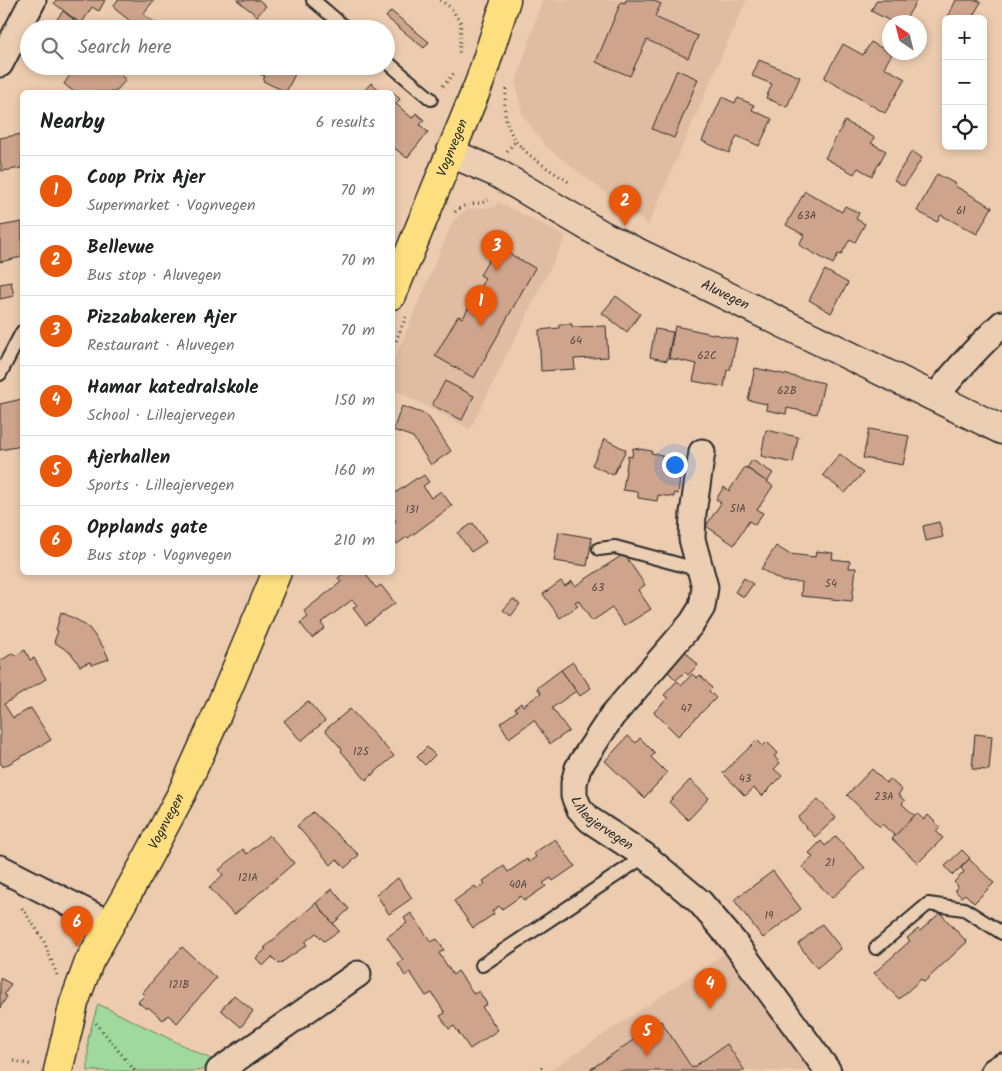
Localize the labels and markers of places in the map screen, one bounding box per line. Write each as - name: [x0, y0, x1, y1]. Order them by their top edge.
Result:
- pin: 2: [609, 185, 641, 226]
- pin: 3: [481, 230, 513, 271]
- pin: 1: [465, 285, 497, 326]
- pin: 6: [61, 906, 93, 947]
- pin: 4: [694, 968, 726, 1009]
- pin: 5: [631, 1015, 663, 1056]

